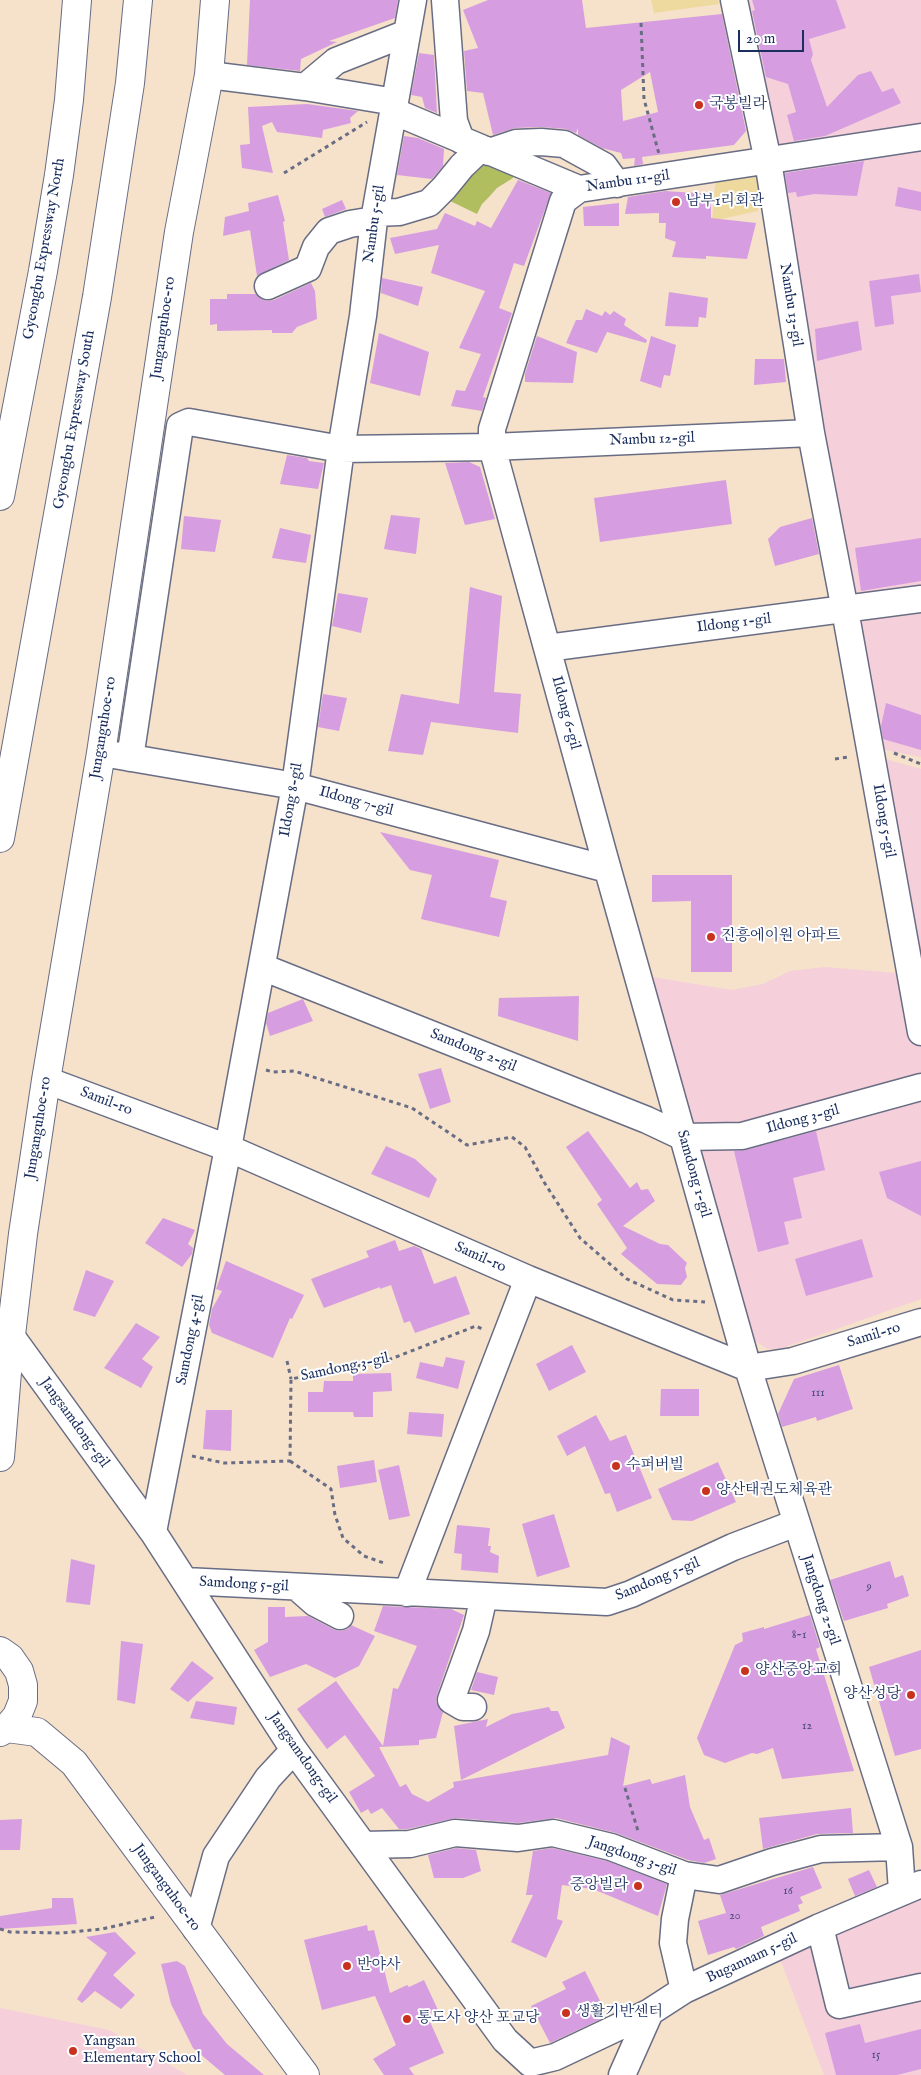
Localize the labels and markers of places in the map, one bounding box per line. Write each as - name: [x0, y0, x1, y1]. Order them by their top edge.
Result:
- place label: 국봉빌라: [709, 96, 767, 114]
- marker: 국봉빌라: [693, 99, 705, 111]
- place label: 남부1리회관: [686, 193, 764, 211]
- marker: 남부1리회관: [670, 196, 682, 208]
- place label: 진흥에이원 아파트: [721, 928, 840, 946]
- marker: 진흥에이원 아파트: [705, 931, 717, 943]
- place label: 수퍼버빌: [626, 1457, 684, 1475]
- marker: 수퍼버빌: [610, 1460, 622, 1472]
- place label: 양산태권도체육관: [716, 1482, 832, 1500]
- marker: 양산태권도체육관: [700, 1485, 712, 1497]
- place label: 양산중앙교회: [755, 1662, 842, 1680]
- marker: 양산중앙교회: [739, 1665, 751, 1677]
- place label: 양산성당: [843, 1686, 901, 1704]
- marker: 양산성당: [905, 1689, 917, 1701]
- place label: 중앙빌라: [570, 1877, 628, 1895]
- marker: 중앙빌라: [632, 1880, 644, 1892]
- place label: 반야사: [357, 1957, 400, 1975]
- marker: 반야사: [341, 1960, 353, 1972]
- place label: 생활기반센터: [576, 2004, 663, 2022]
- marker: 생활기반센터: [560, 2007, 572, 2019]
- place label: 통도사 양산 포교당: [417, 2010, 539, 2028]
- marker: 통도사 양산 포교당: [401, 2013, 413, 2025]
- place label: Yangsan Elementary School: [83, 2033, 201, 2068]
- marker: Yangsan Elementary School: [67, 2045, 79, 2057]

